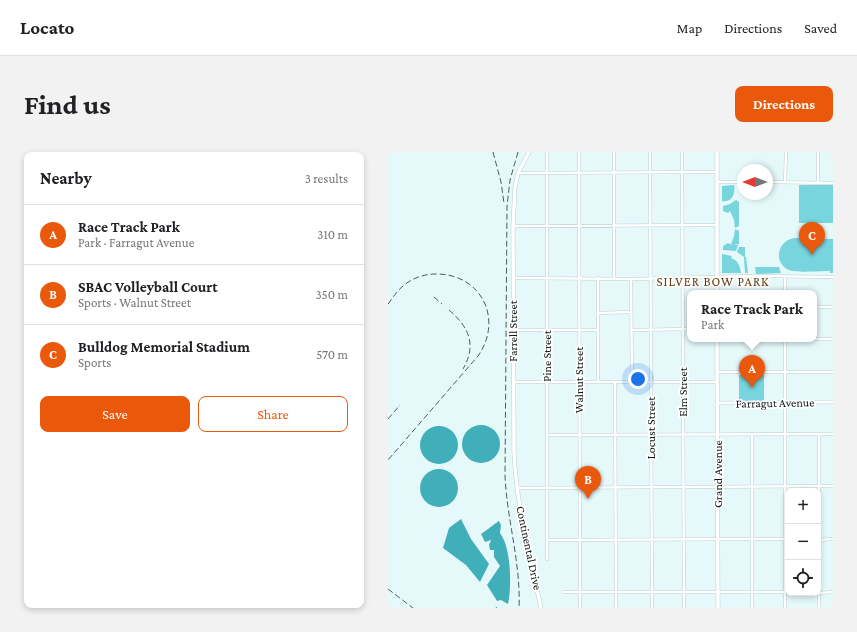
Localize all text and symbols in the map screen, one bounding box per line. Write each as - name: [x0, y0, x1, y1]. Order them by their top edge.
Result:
- text: Locato: [20, 17, 74, 38]
- text: Map: [677, 20, 702, 36]
- text: Directions: [724, 20, 782, 36]
- text: Saved: [804, 20, 837, 36]
- button: Directions: [735, 86, 833, 122]
- text: Find us: [24, 89, 111, 120]
- north arrow: [737, 164, 773, 200]
- text: Nearby: [40, 169, 92, 188]
- text: 3 results: [305, 171, 348, 186]
- text: Race Track Park: [78, 219, 180, 235]
- pin: C: [799, 222, 825, 255]
- text: A: [49, 227, 57, 242]
- text: 310 m: [317, 227, 348, 242]
- text: Park · Farragut Avenue: [78, 235, 194, 250]
- district label: SILVER BOW PARK: [656, 274, 770, 289]
- text: SBAC Volleyball Court: [78, 279, 218, 295]
- text: B: [49, 287, 57, 302]
- text: 350 m: [315, 287, 348, 302]
- popup: [687, 290, 817, 342]
- text: Sports · Walnut Street: [78, 295, 191, 310]
- street label: Farrell Street: [506, 299, 520, 362]
- text: Race Track Park: [701, 301, 803, 317]
- text: Park: [701, 317, 724, 332]
- street label: Pine Street: [540, 329, 554, 382]
- text: Bulldog Memorial Stadium: [78, 339, 250, 355]
- street label: Walnut Street: [572, 346, 586, 413]
- text: C: [49, 347, 57, 362]
- text: 570 m: [316, 347, 348, 362]
- text: Sports: [78, 355, 111, 370]
- pin: A: [739, 355, 765, 388]
- street label: Elm Street: [676, 366, 690, 417]
- your location: [628, 369, 648, 389]
- street label: Farragut Avenue: [735, 395, 815, 411]
- button: Save: [40, 396, 190, 432]
- button: Share: [198, 396, 348, 432]
- street label: Locust Street: [644, 396, 658, 459]
- street label: Grand Avenue: [711, 440, 725, 508]
- pin: B: [575, 466, 601, 499]
- map controls: [785, 488, 821, 596]
- button: +: [785, 488, 821, 524]
- street label: Continental Drive: [513, 505, 545, 591]
- button: −: [785, 524, 821, 560]
- button: locate: [785, 560, 821, 596]

